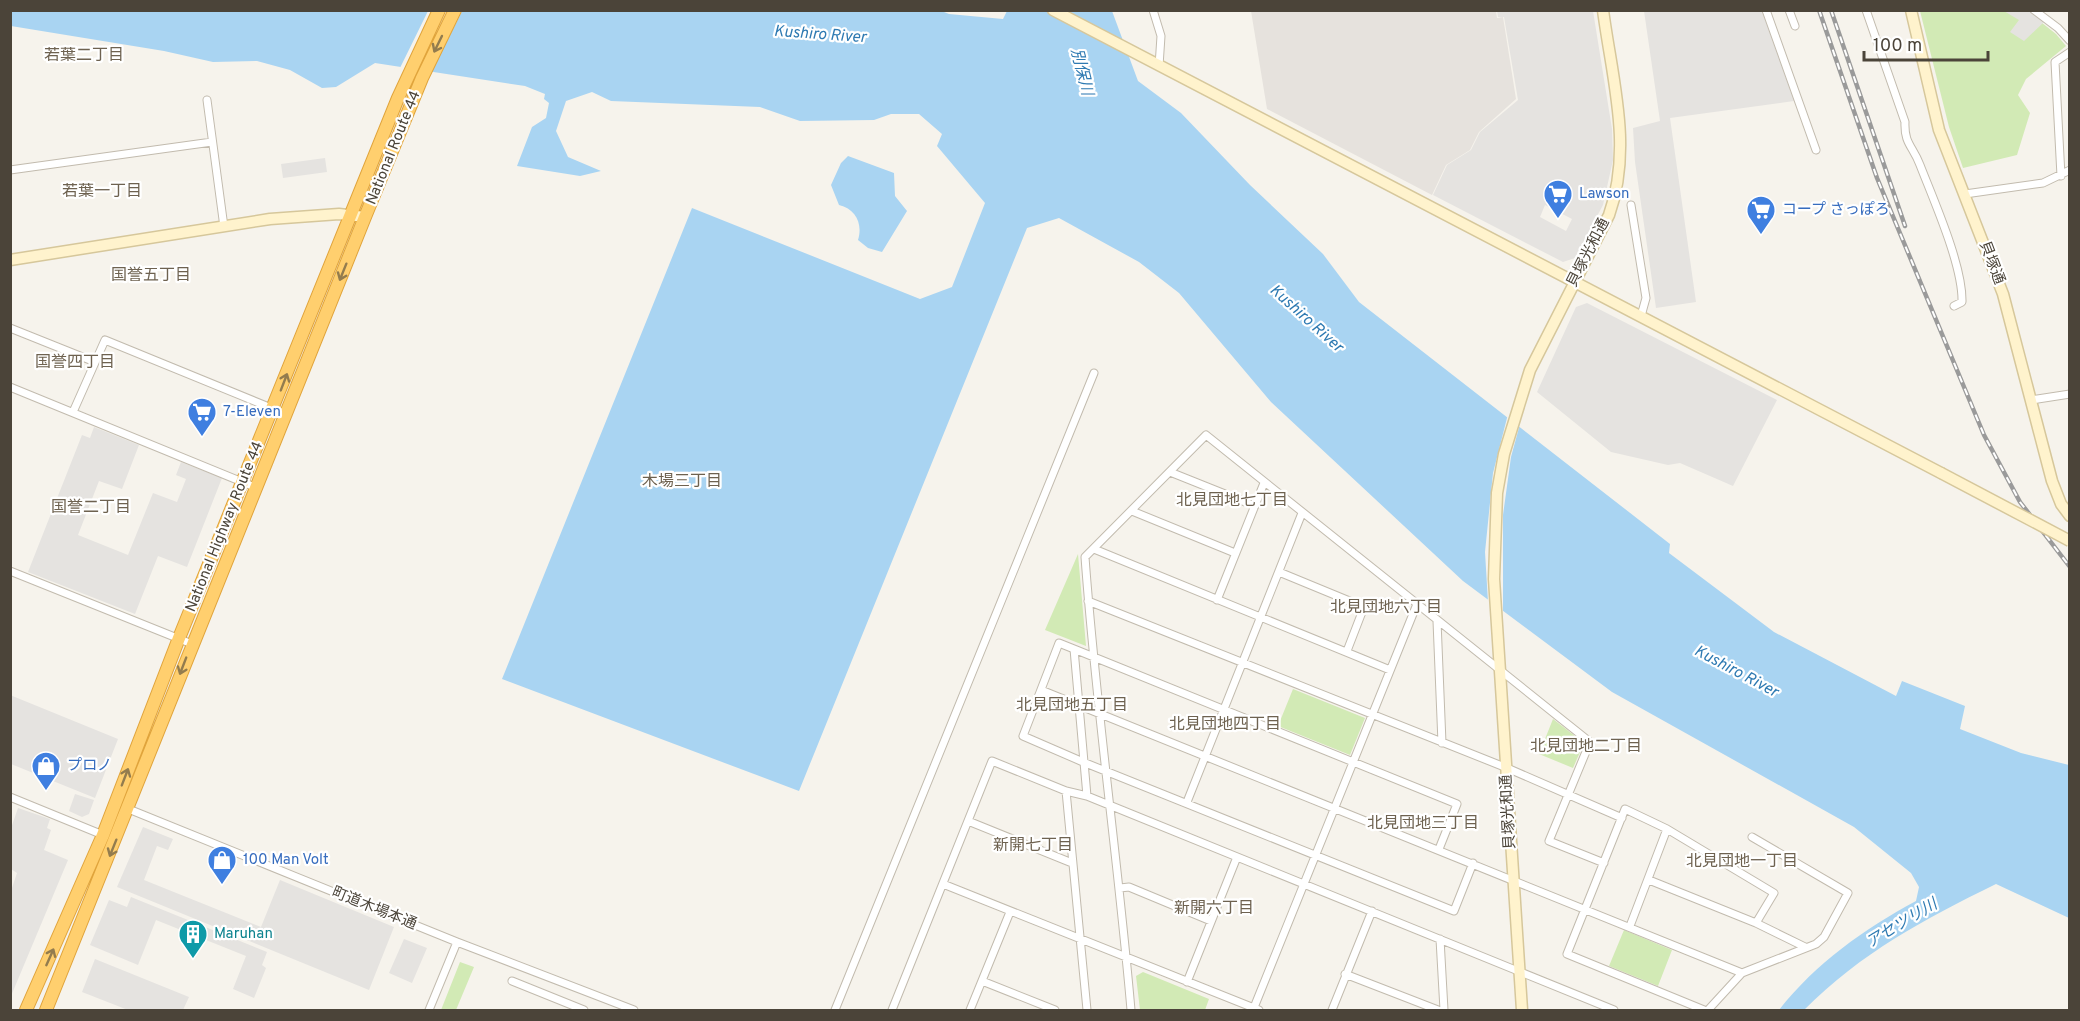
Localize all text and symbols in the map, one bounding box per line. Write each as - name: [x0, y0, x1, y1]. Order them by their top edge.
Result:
- water label: Kushiro River: [773, 22, 869, 48]
- scale bar: [1864, 24, 1988, 62]
- one-way arrow: [432, 35, 444, 53]
- text: 100 m: [1873, 35, 1922, 58]
- district label: 若葉二丁目: [44, 46, 124, 66]
- water label: 別保川: [1065, 46, 1097, 100]
- street label: National Route 44: [362, 88, 426, 208]
- supermarket icon: Lawson: [1542, 178, 1574, 220]
- district label: 若葉一丁目: [62, 182, 142, 202]
- place label: Lawson: [1579, 185, 1629, 204]
- supermarket icon: コープ さっぽろ: [1745, 194, 1777, 236]
- place label: コープ さっぽろ: [1782, 201, 1890, 220]
- street label: 貝塚光和通: [1564, 215, 1614, 291]
- street label: 貝塚通: [1974, 239, 2008, 287]
- one-way arrow: [337, 262, 348, 280]
- district label: 国誉五丁目: [111, 266, 191, 286]
- water label: Kushiro River: [1265, 281, 1349, 359]
- district label: 国誉四丁目: [35, 353, 115, 373]
- one-way arrow: [279, 373, 290, 392]
- supermarket icon: 7-Eleven: [186, 396, 218, 438]
- place label: 7-Eleven: [223, 403, 281, 422]
- street label: National Highway Route 44: [182, 439, 268, 615]
- district label: 木場三丁目: [642, 472, 722, 492]
- district label: 北見団地七丁目: [1176, 491, 1288, 511]
- district label: 国誉二丁目: [51, 498, 131, 518]
- district label: 北見団地六丁目: [1330, 598, 1442, 618]
- water label: Kushiro River: [1690, 641, 1783, 703]
- one-way arrow: [177, 657, 188, 675]
- district label: 北見団地五丁目: [1016, 696, 1128, 716]
- district label: 北見団地四丁目: [1169, 715, 1281, 735]
- district label: 北見団地二丁目: [1530, 737, 1642, 757]
- shop icon: プロノ: [30, 750, 62, 792]
- place label: プロノ: [67, 757, 112, 776]
- one-way arrow: [120, 768, 131, 787]
- street label: 貝塚光和通: [1498, 774, 1520, 850]
- district label: 北見団地三丁目: [1367, 814, 1479, 834]
- district label: 新開七丁目: [993, 836, 1073, 856]
- one-way arrow: [106, 838, 117, 857]
- shop icon: 100 Man Volt: [206, 844, 238, 886]
- place label: 100 Man Volt: [243, 851, 329, 870]
- district label: 北見団地一丁目: [1686, 852, 1798, 872]
- street label: 町道木場本通: [329, 883, 419, 935]
- water label: アセツリ川: [1863, 894, 1943, 953]
- district label: 新開六丁目: [1174, 899, 1254, 919]
- building icon: Maruhan: [177, 918, 209, 960]
- place label: Maruhan: [214, 925, 273, 944]
- one-way arrow: [45, 948, 56, 967]

